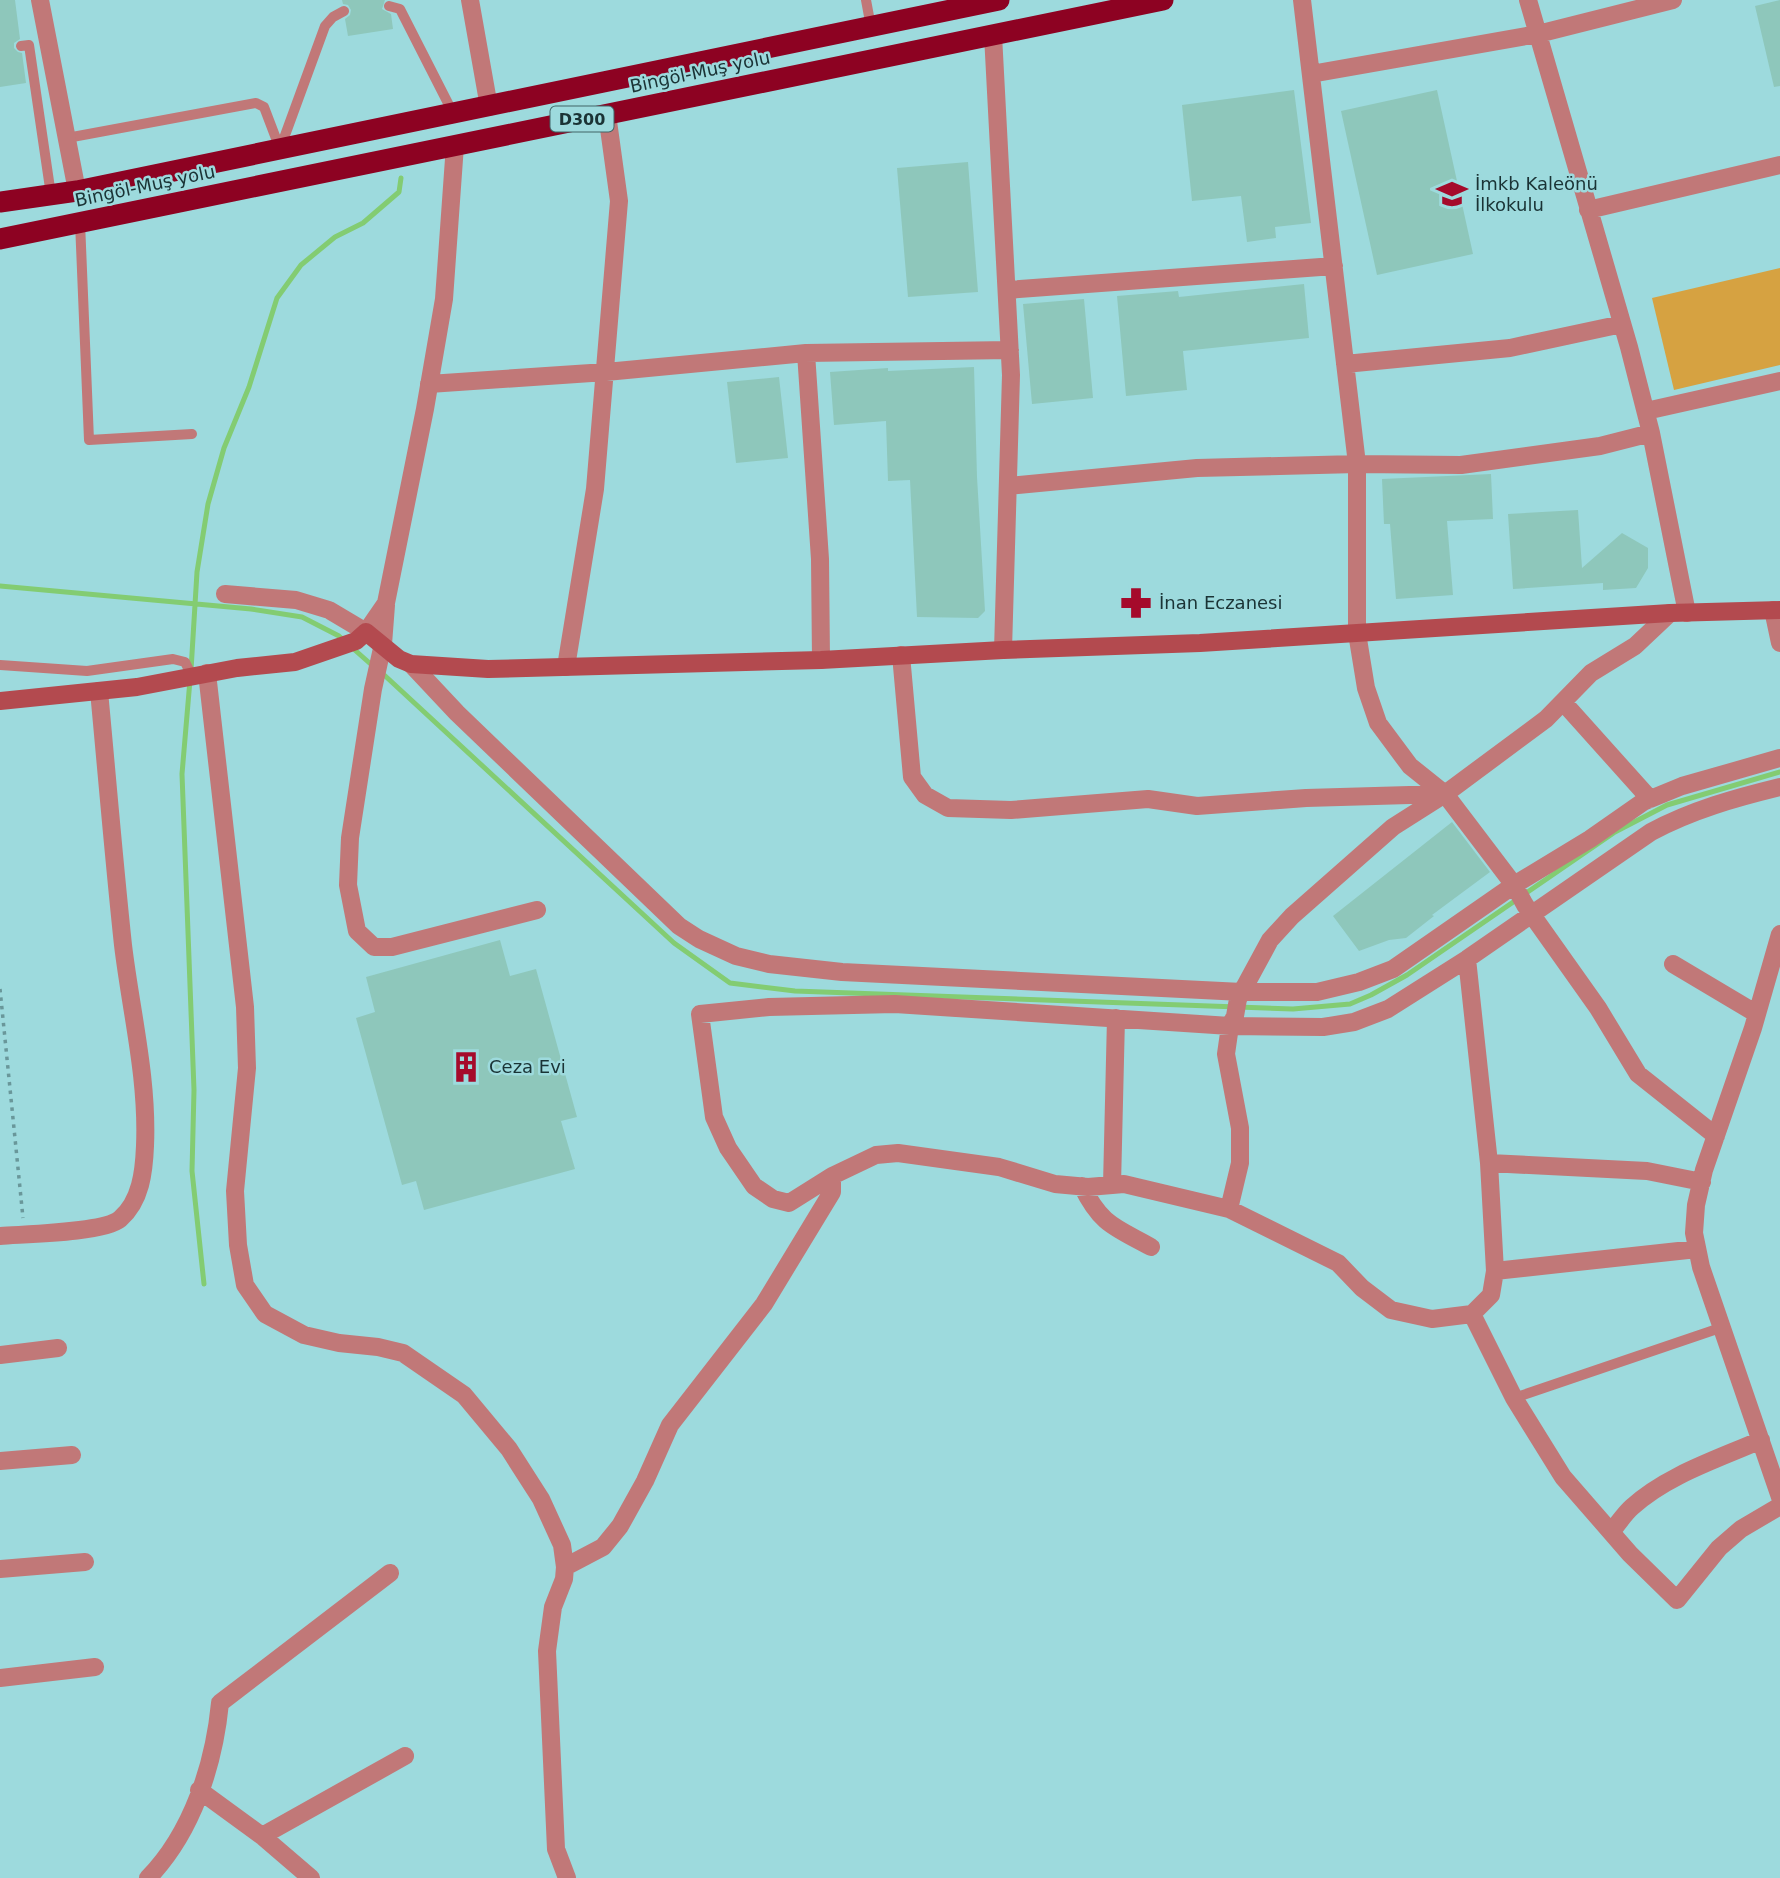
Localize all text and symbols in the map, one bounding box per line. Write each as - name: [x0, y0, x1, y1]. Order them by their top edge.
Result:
- street label: Bingöl-Muş yolu: [628, 46, 772, 97]
- road number: D300: [550, 106, 614, 132]
- street label: Bingöl-Muş yolu: [73, 160, 217, 211]
- place label: İmkb Kaleönü İlkokulu: [1475, 173, 1598, 215]
- school or university icon: İmkb Kaleönü İlkokulu: [1435, 177, 1469, 211]
- pharmacy icon: İnan Eczanesi: [1119, 586, 1153, 620]
- place label: İnan Eczanesi: [1159, 592, 1283, 613]
- building icon: Ceza Evi: [449, 1050, 483, 1084]
- place label: Ceza Evi: [489, 1056, 566, 1077]

